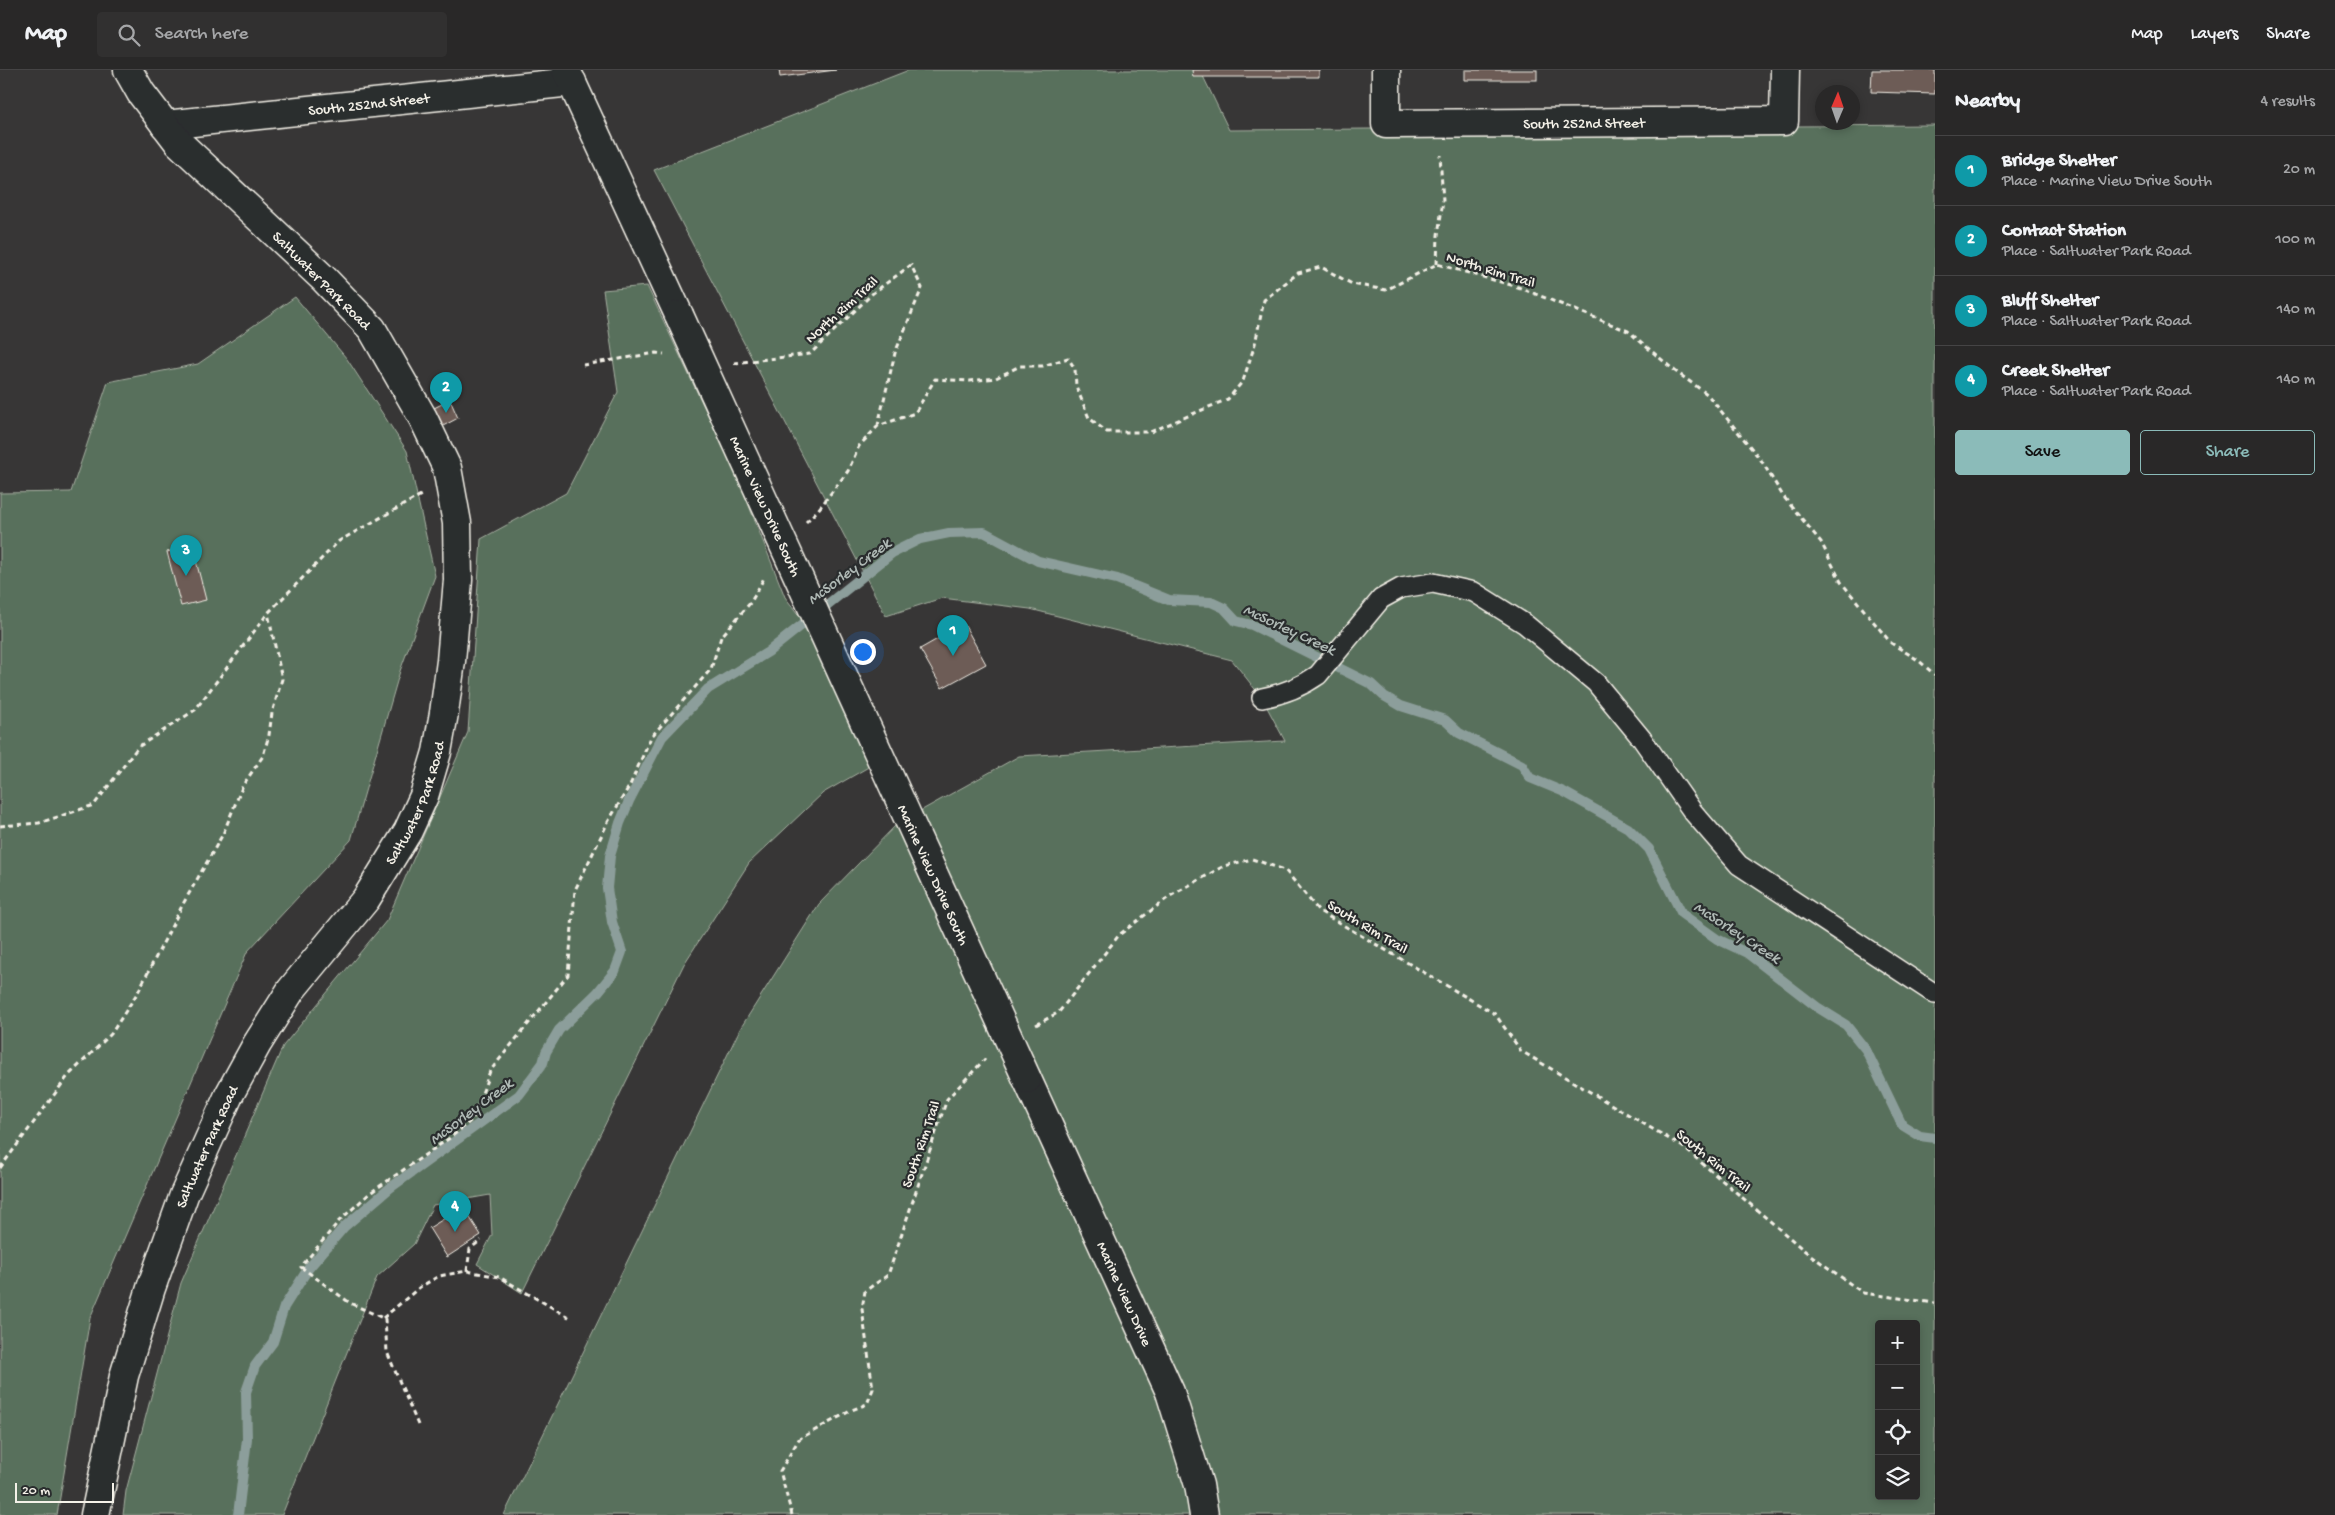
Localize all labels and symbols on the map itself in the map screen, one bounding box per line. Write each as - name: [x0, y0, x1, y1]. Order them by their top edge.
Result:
- north arrow: [1815, 85, 1860, 130]
- street label: South 252nd Street: [308, 90, 432, 121]
- street label: South 252nd Street: [1523, 115, 1647, 134]
- street label: Saltwater Park Road: [267, 228, 375, 335]
- street label: North Rim Trail: [1444, 249, 1537, 293]
- street label: North Rim Trail: [802, 273, 883, 348]
- pin: 2: [430, 372, 462, 413]
- street label: Marine View Drive South: [724, 434, 804, 580]
- water label: McSorley Creek: [805, 534, 897, 610]
- pin: 3: [170, 535, 202, 576]
- water label: McSorley Creek: [1239, 602, 1339, 662]
- pin: 1: [937, 615, 969, 656]
- your location: [850, 639, 876, 665]
- street label: Saltwater Park Road: [382, 739, 450, 869]
- street label: Marine View Drive South: [892, 802, 972, 949]
- street label: South Rim Trail: [1323, 897, 1411, 959]
- water label: McSorley Creek: [1689, 899, 1784, 970]
- water label: McSorley Creek: [427, 1074, 519, 1150]
- street label: Saltwater Park Road: [173, 1082, 244, 1211]
- street label: South Rim Trail: [899, 1099, 945, 1191]
- street label: South Rim Trail: [1672, 1126, 1754, 1197]
- pin: 4: [439, 1191, 471, 1232]
- street label: Marine View Drive: [1092, 1239, 1155, 1350]
- scale bar: [15, 1480, 114, 1503]

